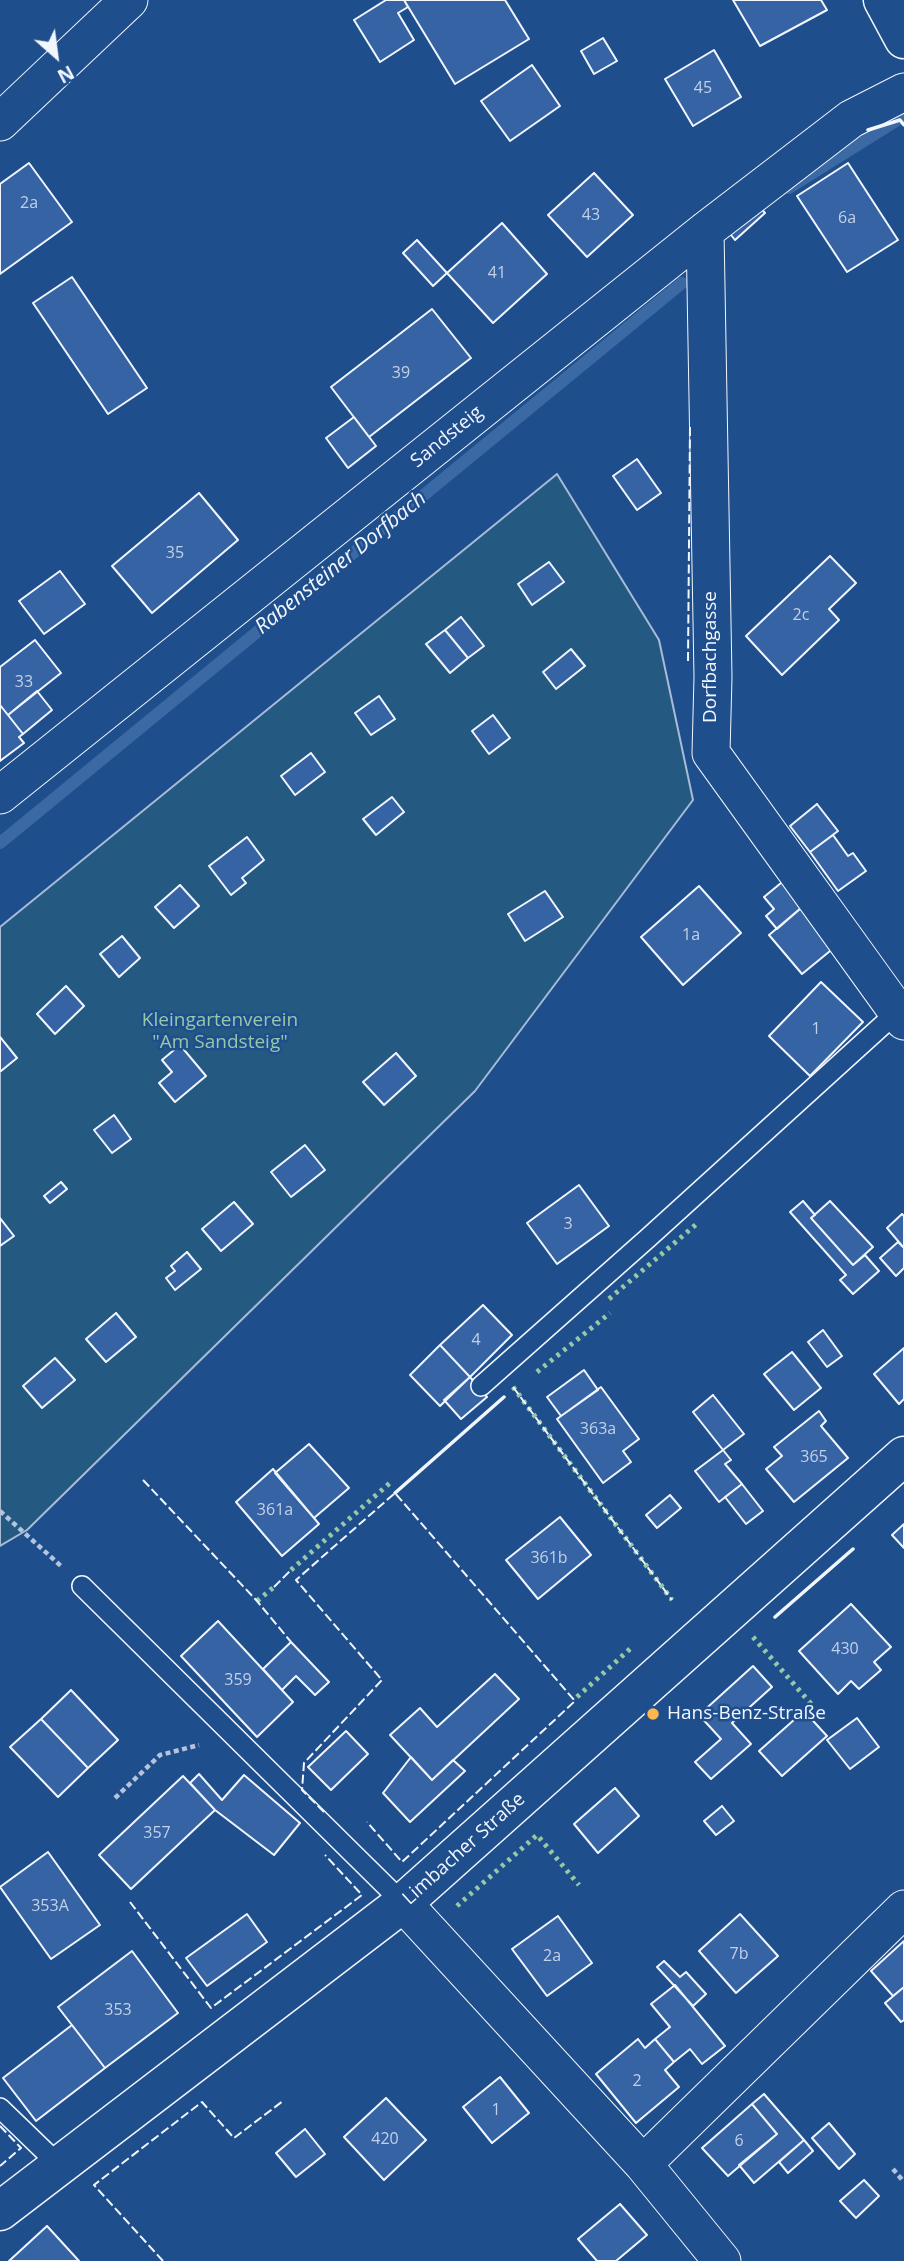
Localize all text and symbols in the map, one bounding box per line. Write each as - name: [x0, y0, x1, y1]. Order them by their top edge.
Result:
- north arrow: [21, 21, 91, 91]
- text: N: [53, 59, 79, 90]
- house number: 45: [694, 78, 712, 98]
- house number: 2a: [20, 193, 38, 213]
- house number: 43: [582, 205, 600, 225]
- house number: 6a: [838, 208, 856, 228]
- house number: 41: [488, 263, 506, 283]
- house number: 39: [392, 363, 410, 383]
- street label: Sandsteig: [406, 401, 488, 473]
- water label: Rabensteiner Dorfbach: [250, 486, 432, 640]
- house number: 35: [166, 543, 184, 563]
- street label: Dorfbachgasse: [700, 591, 722, 723]
- house number: 2c: [793, 605, 809, 625]
- house number: 33: [15, 672, 33, 692]
- house number: 1a: [682, 925, 700, 945]
- park label: Kleingartenverein "Am Sandsteig": [142, 1010, 298, 1054]
- house number: 1: [811, 1019, 821, 1039]
- house number: 3: [563, 1214, 573, 1234]
- house number: 4: [471, 1330, 481, 1350]
- house number: 363a: [580, 1419, 616, 1439]
- house number: 365: [800, 1447, 828, 1467]
- house number: 361a: [257, 1500, 293, 1520]
- house number: 361b: [530, 1548, 568, 1568]
- house number: 430: [831, 1639, 859, 1659]
- house number: 359: [224, 1670, 252, 1690]
- place label: Hans-Benz-Straße: [667, 1703, 826, 1725]
- marker: Hans-Benz-Straße: [645, 1706, 661, 1722]
- street label: Limbacher Straße: [398, 1788, 530, 1910]
- house number: 357: [143, 1823, 171, 1843]
- house number: 353A: [31, 1896, 69, 1916]
- house number: 7b: [730, 1944, 748, 1964]
- house number: 2a: [543, 1946, 561, 1966]
- house number: 353: [104, 2000, 132, 2020]
- house number: 2: [632, 2071, 642, 2091]
- house number: 1: [491, 2100, 501, 2120]
- house number: 420: [371, 2129, 399, 2149]
- house number: 6: [734, 2131, 744, 2151]

